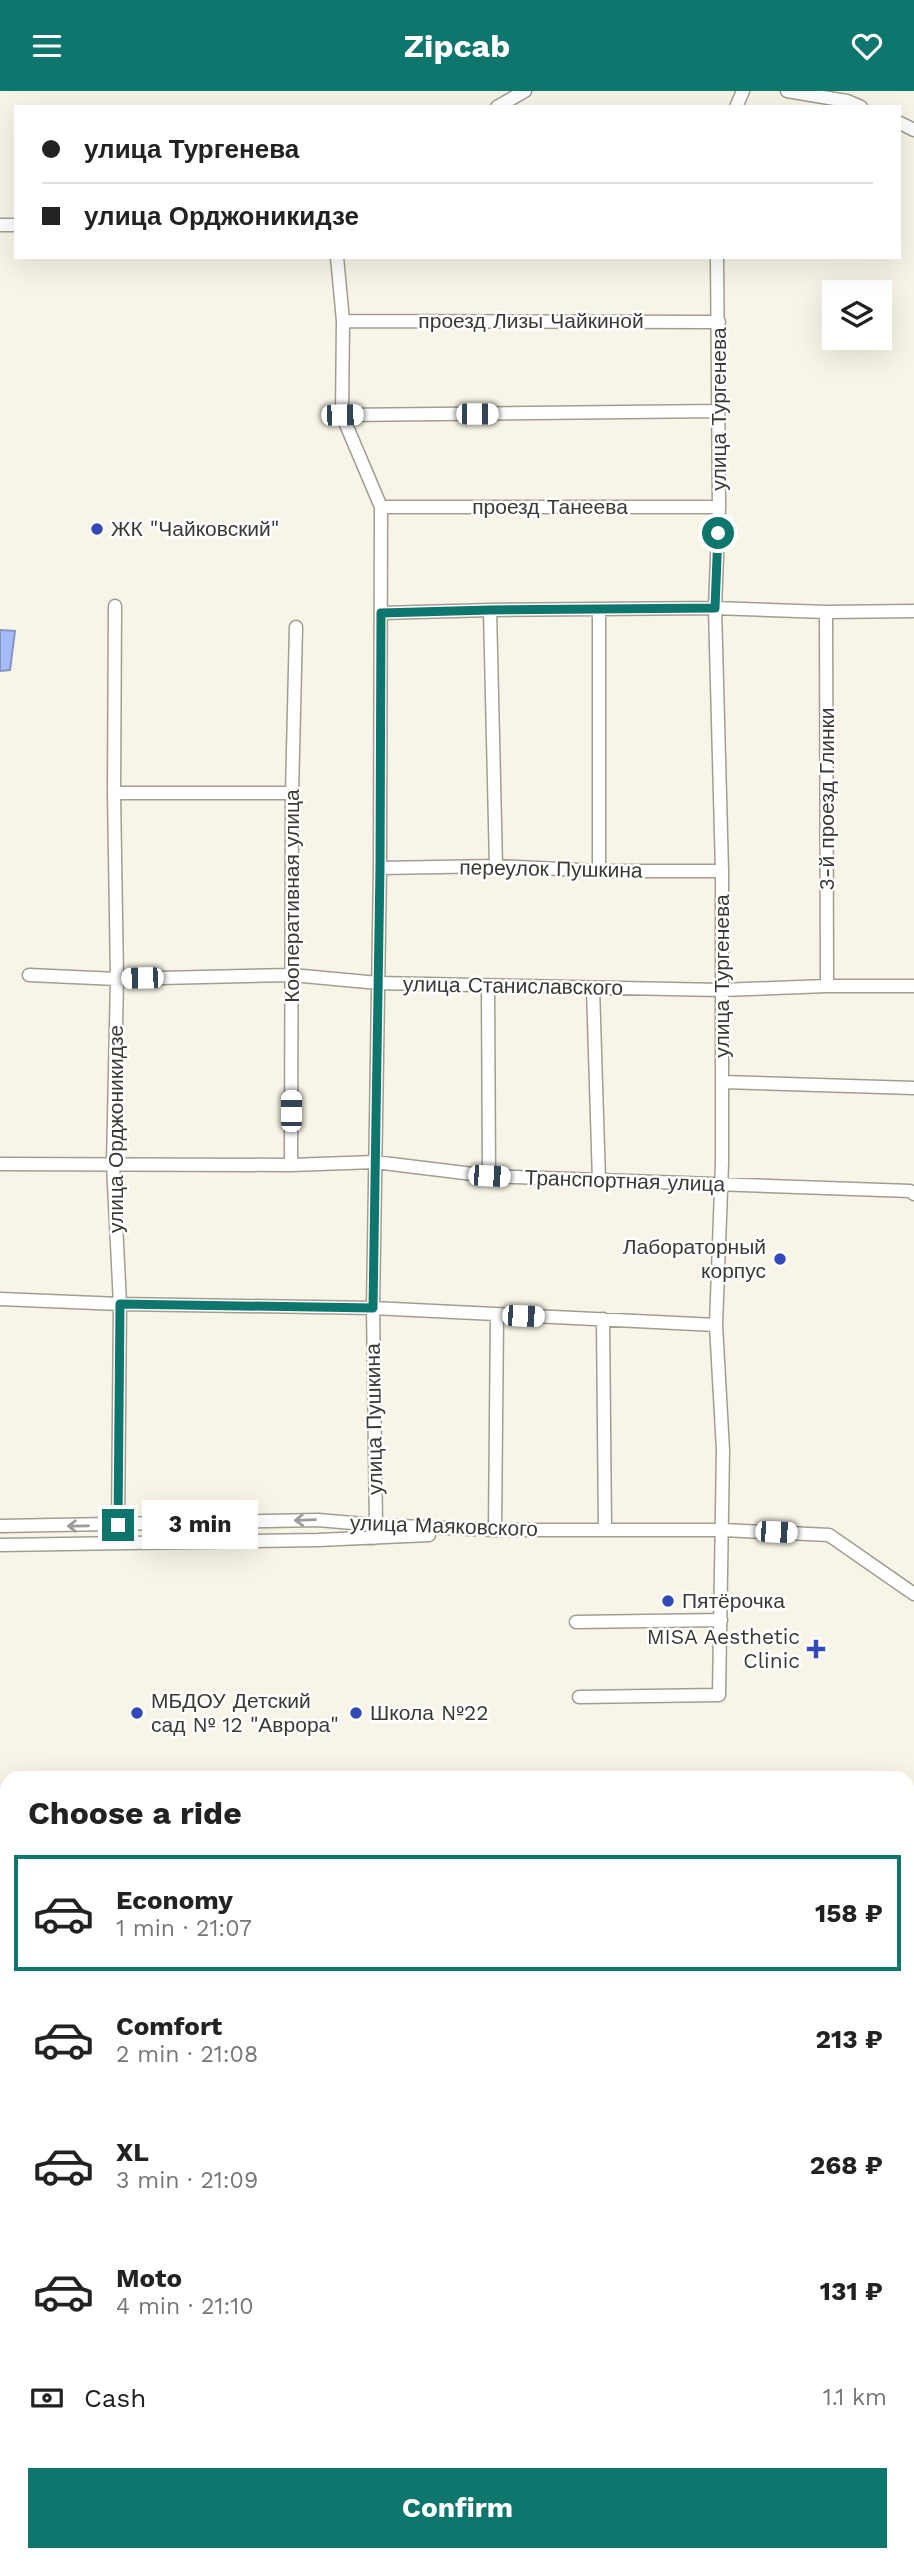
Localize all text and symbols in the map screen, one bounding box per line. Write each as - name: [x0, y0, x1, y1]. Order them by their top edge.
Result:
- icon: menu: [28, 27, 66, 65]
- text: Zipcab: [404, 27, 510, 65]
- icon: heart: [848, 27, 886, 65]
- text: улица Тургенева: [84, 134, 299, 164]
- text: улица Орджоникидзе: [84, 201, 359, 231]
- map controls: [822, 280, 892, 350]
- button: layers: [822, 280, 892, 350]
- street label: проезд Лизы Чайкиной: [418, 308, 644, 333]
- street label: улица Тургенева: [706, 327, 731, 491]
- car: [321, 404, 364, 426]
- car: [457, 404, 499, 425]
- street label: проезд Танеева: [472, 494, 628, 519]
- place label: ЖК "Чайковский": [111, 516, 279, 541]
- route start: [702, 517, 734, 549]
- marker: ЖК "Чайковский": [89, 521, 105, 537]
- street label: 3-й проезд Глинки: [814, 707, 839, 891]
- street label: Кооперативная улица: [279, 789, 304, 1003]
- street label: переулок Пушкина: [459, 854, 643, 883]
- street label: улица Тургенева: [709, 894, 734, 1058]
- car: [121, 967, 164, 989]
- street label: улица Станиславского: [403, 971, 623, 1000]
- street label: улица Орджоникидзе: [103, 1025, 128, 1233]
- car: [281, 1090, 302, 1132]
- car: [468, 1164, 511, 1188]
- street label: Транспортная улица: [524, 1165, 726, 1197]
- place label: Лабораторный корпус: [623, 1234, 766, 1283]
- marker: Лабораторный корпус: [772, 1251, 788, 1267]
- car: [502, 1305, 545, 1327]
- street label: улица Пушкина: [360, 1343, 387, 1495]
- callout: 3 min: [142, 1501, 258, 1549]
- route end: [102, 1509, 134, 1541]
- street label: улица Маяковского: [350, 1510, 538, 1541]
- text: 3 min: [169, 1511, 231, 1538]
- one-way arrow: [294, 1513, 317, 1527]
- one-way arrow: [66, 1519, 89, 1532]
- car: [755, 1521, 798, 1543]
- place label: Пятёрочка: [682, 1588, 785, 1613]
- marker: Пятёрочка: [660, 1593, 676, 1609]
- place label: MISA Aesthetic Clinic: [647, 1624, 800, 1673]
- marker: MISA Aesthetic Clinic: [806, 1639, 826, 1659]
- place label: МБДОУ Детский сад № 12 "Аврора": [151, 1688, 339, 1737]
- place label: Школа №22: [370, 1700, 488, 1725]
- marker: МБДОУ Детский сад № 12 "Аврора": [129, 1705, 145, 1721]
- marker: Школа №22: [348, 1705, 364, 1721]
- text: Choose a ride: [28, 1794, 242, 1832]
- icon: car: [32, 1882, 95, 1945]
- text: Economy: [116, 1885, 233, 1915]
- text: 158 ₽: [815, 1898, 883, 1928]
- text: 1 min · 21:07: [116, 1915, 252, 1942]
- icon: car: [32, 2008, 95, 2071]
- text: Comfort: [116, 2011, 222, 2041]
- text: 213 ₽: [816, 2024, 883, 2054]
- text: 2 min · 21:08: [116, 2041, 258, 2068]
- icon: car: [32, 2134, 95, 2197]
- text: XL: [116, 2137, 149, 2167]
- text: 268 ₽: [810, 2150, 883, 2180]
- text: 3 min · 21:09: [116, 2167, 258, 2194]
- icon: car: [32, 2260, 95, 2323]
- text: Moto: [116, 2263, 182, 2293]
- text: 131 ₽: [820, 2276, 883, 2306]
- text: 4 min · 21:10: [116, 2293, 254, 2320]
- icon: cash: [28, 2379, 66, 2417]
- text: Cash: [84, 2383, 146, 2413]
- text: 1.1 km: [823, 2384, 887, 2411]
- button: Confirm: [28, 2468, 887, 2548]

